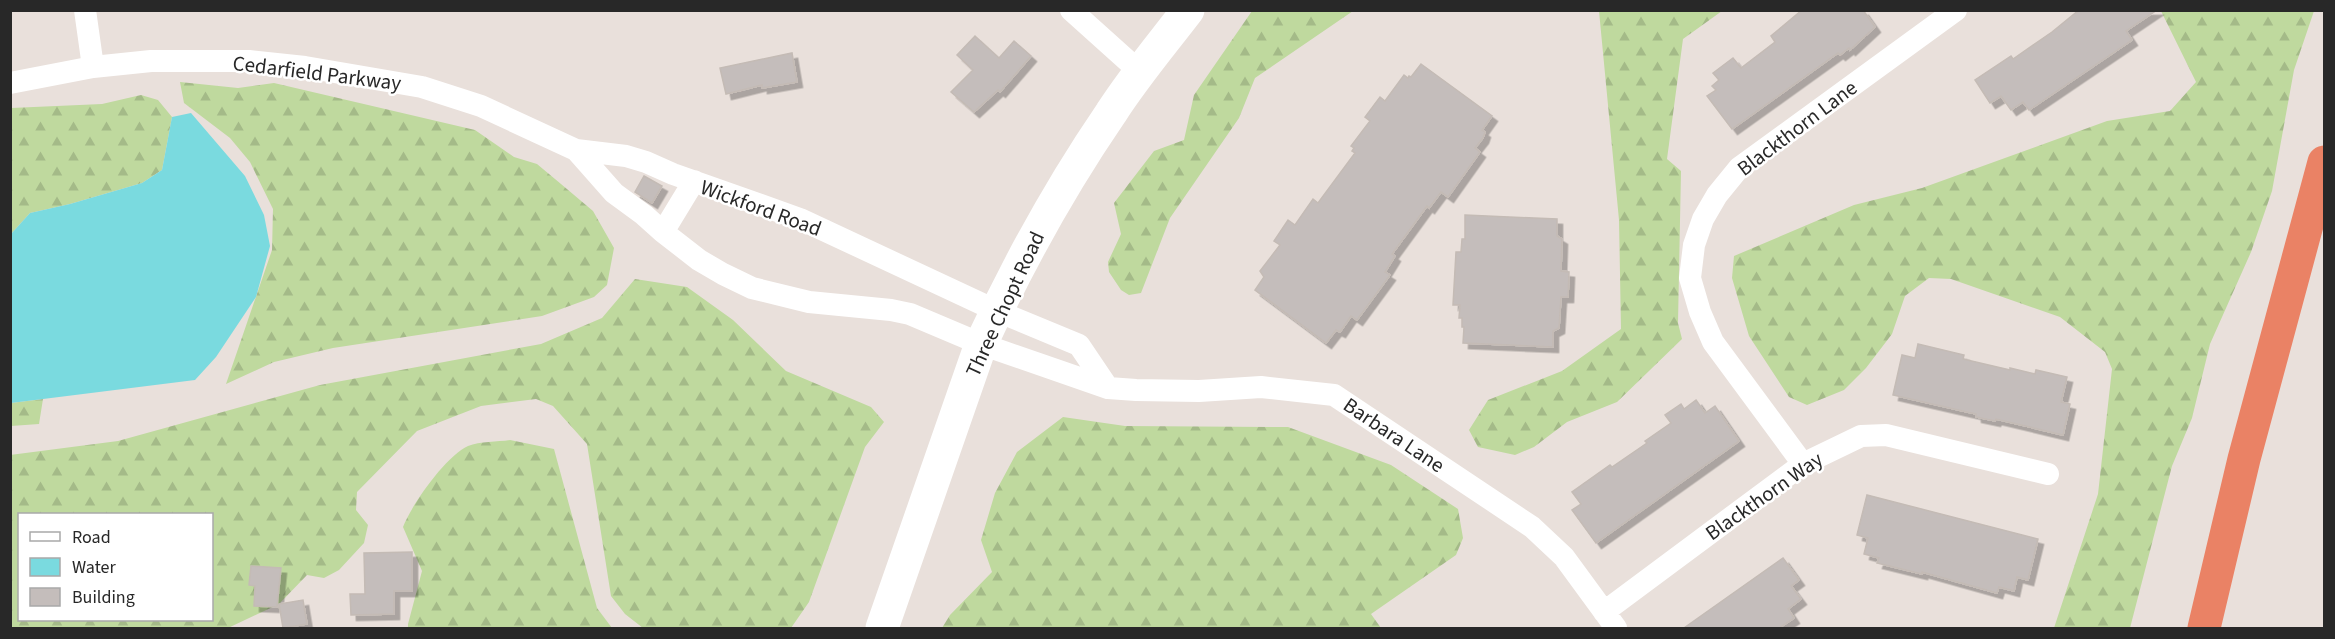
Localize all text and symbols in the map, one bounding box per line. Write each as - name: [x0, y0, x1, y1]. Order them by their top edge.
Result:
- street label: Cedarfield Parkway: [231, 48, 403, 98]
- street label: Blackthorn Lane: [1731, 73, 1863, 183]
- street label: Wickford Road: [696, 172, 826, 244]
- street label: Three Chopt Road: [958, 226, 1052, 382]
- street label: Barbara Lane: [1337, 390, 1451, 480]
- street label: Blackthorn Way: [1699, 444, 1829, 548]
- legend: [18, 513, 213, 621]
- text: Road: [72, 525, 111, 550]
- text: Water: [72, 555, 116, 580]
- text: Building: [72, 585, 135, 610]

